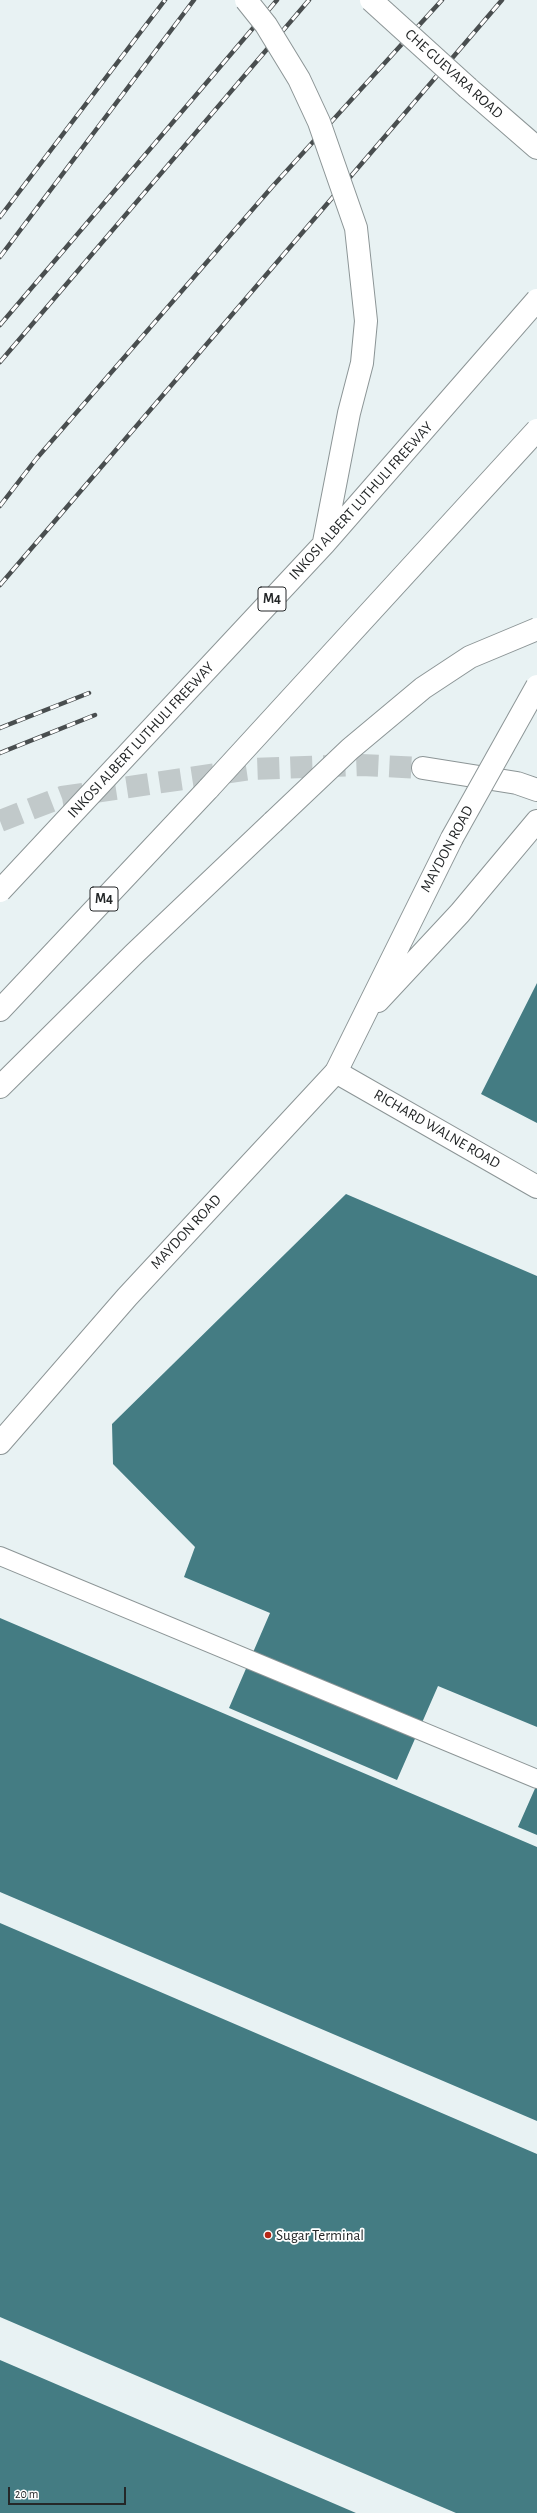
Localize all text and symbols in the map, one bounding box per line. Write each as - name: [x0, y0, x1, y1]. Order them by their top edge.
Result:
- street label: CHE GUEVARA ROAD: [401, 25, 507, 123]
- street label: INKOSI ALBERT LUTHULI FREEWAY: [285, 418, 437, 584]
- road number: M4: [258, 587, 286, 611]
- street label: INKOSI ALBERT LUTHULI FREEWAY: [64, 658, 218, 822]
- street label: MAYDON ROAD: [417, 803, 477, 895]
- road number: M4: [90, 887, 118, 911]
- street label: RICHARD WALNE ROAD: [371, 1085, 503, 1173]
- street label: MAYDON ROAD: [147, 1191, 225, 1273]
- place label: Sugar Terminal: [276, 2226, 364, 2244]
- marker: Sugar Terminal: [263, 2230, 273, 2240]
- scale bar: [10, 2479, 128, 2505]
- text: 20 m: [15, 2488, 38, 2500]

